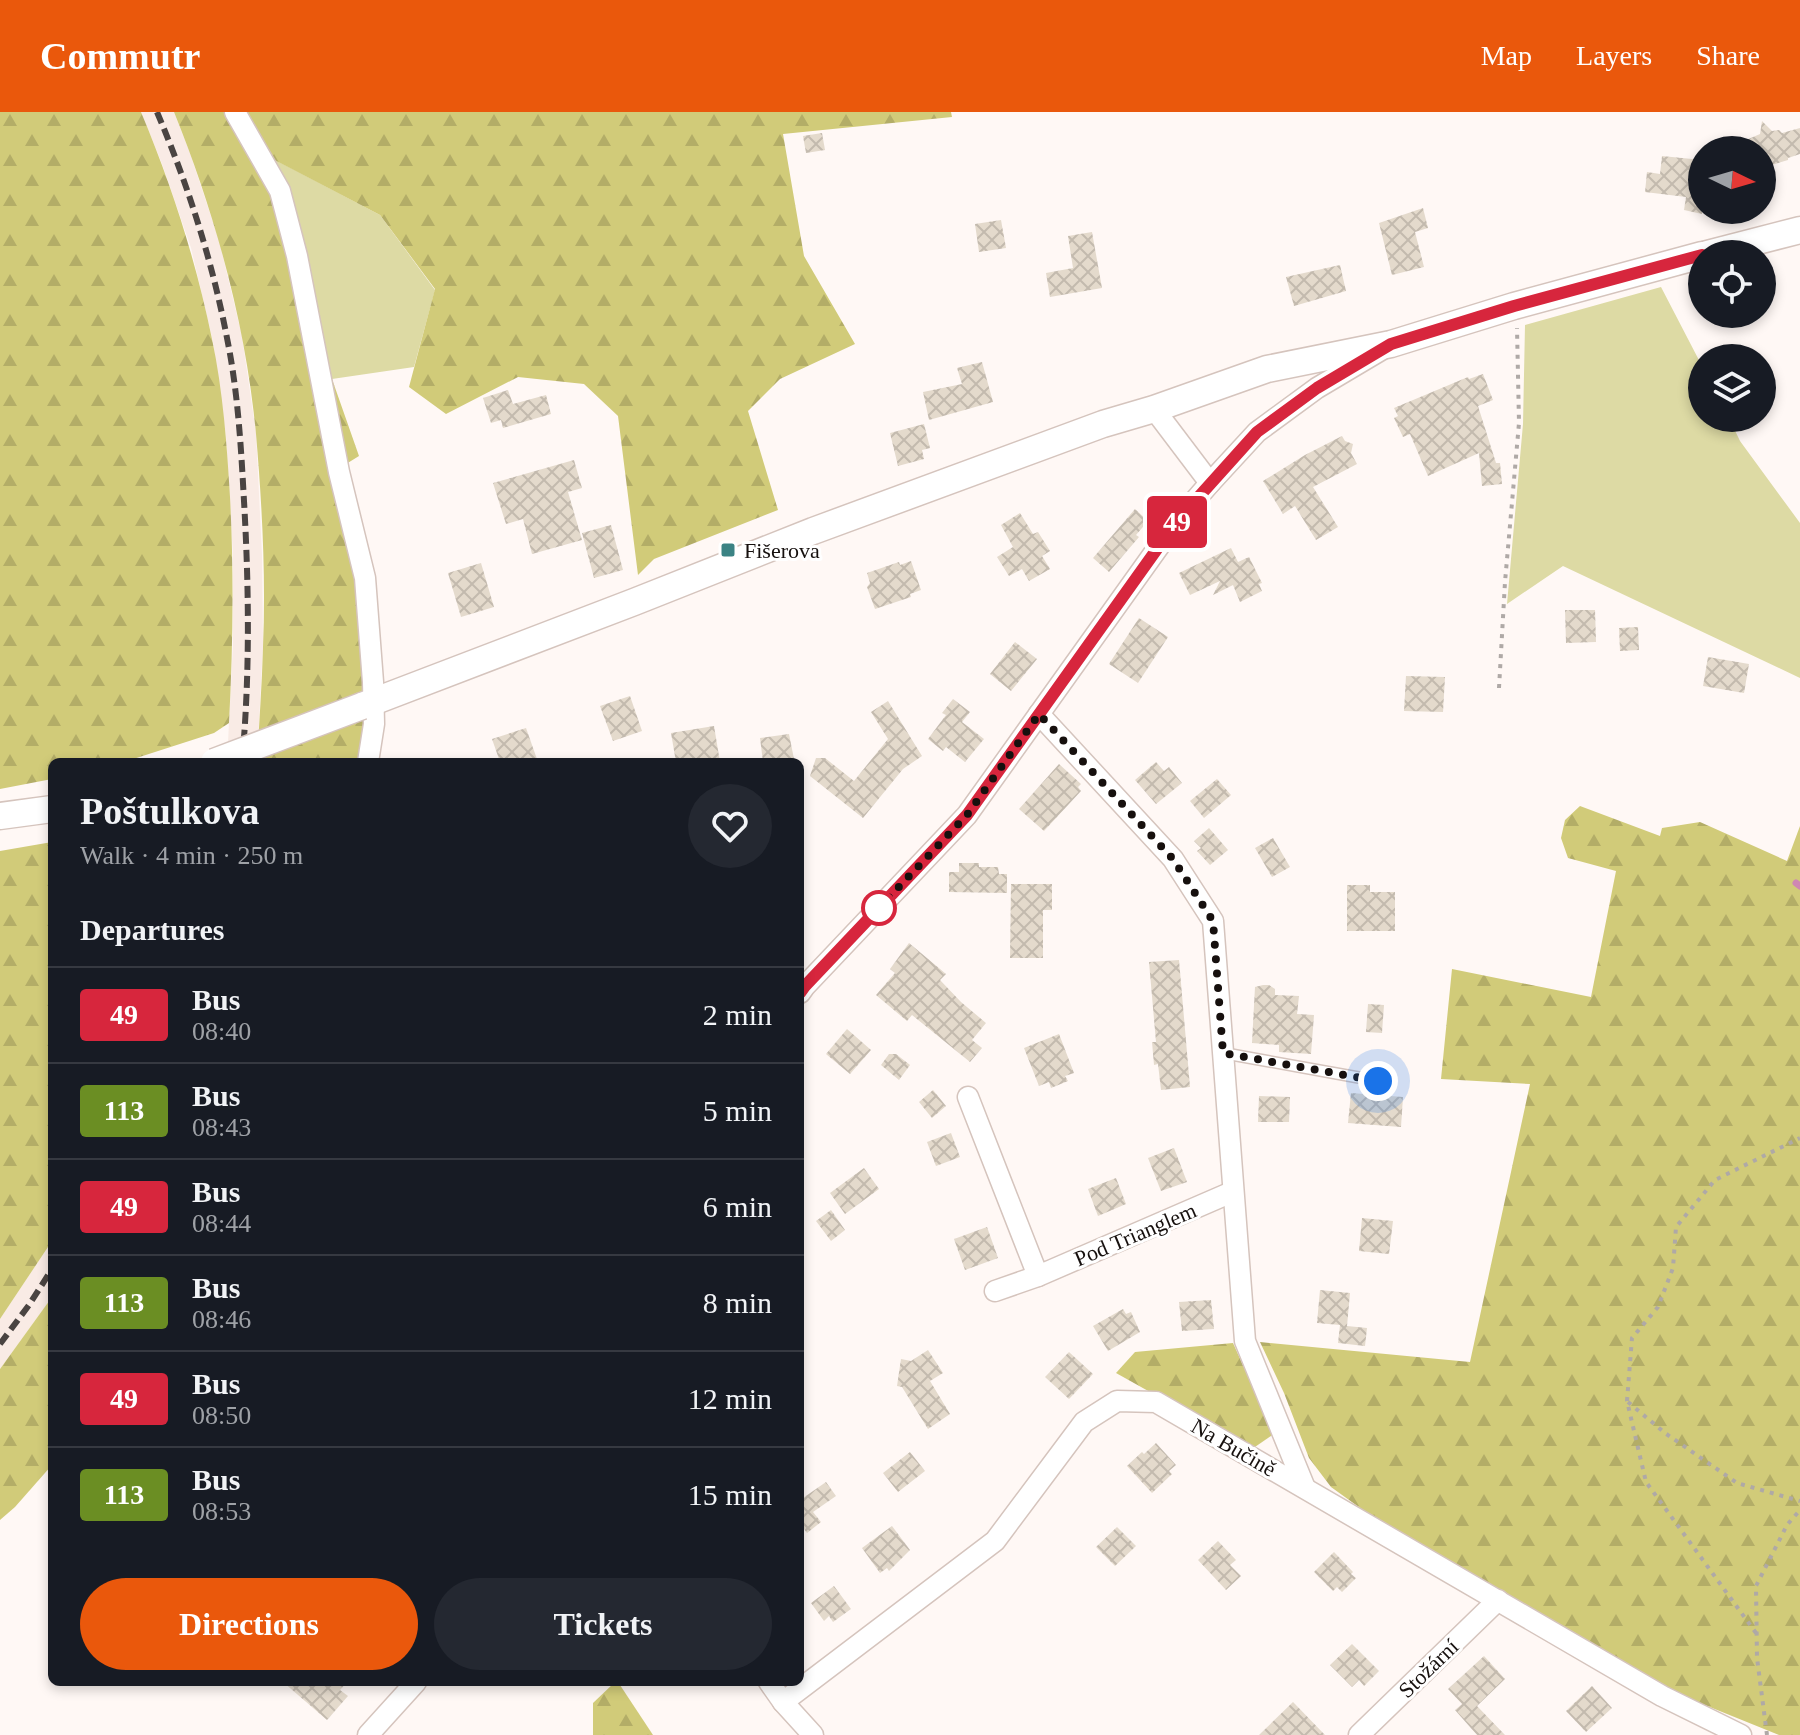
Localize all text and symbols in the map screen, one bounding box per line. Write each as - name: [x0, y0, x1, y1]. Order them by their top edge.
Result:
- text: Commutr: [40, 35, 200, 77]
- text: Map: [1481, 40, 1532, 71]
- text: Layers: [1576, 40, 1652, 71]
- text: Share: [1696, 40, 1760, 71]
- north arrow: [1688, 136, 1776, 224]
- map controls: [1688, 136, 1776, 432]
- button: locate: [1688, 240, 1776, 328]
- button: layers: [1688, 344, 1776, 432]
- line badge: 49: [1141, 496, 1213, 548]
- text: 49: [1163, 506, 1191, 537]
- place label: Fišerova: [744, 538, 820, 563]
- marker: Fišerova: [719, 541, 737, 559]
- button: heart: [688, 784, 772, 868]
- text: Poštulkova: [80, 790, 259, 832]
- text: Walk · 4 min · 250 m: [80, 841, 303, 870]
- unlabelled marker: [862, 891, 896, 925]
- text: Departures: [80, 913, 224, 946]
- text: Bus: [192, 983, 240, 1016]
- text: 2 min: [703, 998, 772, 1031]
- text: 49: [110, 999, 138, 1030]
- text: 08:40: [192, 1017, 251, 1046]
- your location: [1358, 1061, 1398, 1101]
- text: Bus: [192, 1079, 240, 1112]
- text: 5 min: [703, 1094, 772, 1127]
- text: 113: [104, 1095, 144, 1126]
- text: 08:43: [192, 1113, 251, 1142]
- text: Bus: [192, 1175, 240, 1208]
- text: 6 min: [703, 1190, 772, 1223]
- text: 49: [110, 1191, 138, 1222]
- street label: Pod Trianglem: [1070, 1198, 1200, 1271]
- text: 08:44: [192, 1209, 251, 1238]
- text: Bus: [192, 1271, 240, 1304]
- text: 8 min: [703, 1286, 772, 1319]
- text: 113: [104, 1287, 144, 1318]
- text: 08:46: [192, 1305, 251, 1334]
- text: Bus: [192, 1367, 240, 1400]
- text: 12 min: [688, 1382, 772, 1415]
- text: 49: [110, 1383, 138, 1414]
- text: 08:50: [192, 1401, 251, 1430]
- street label: Na Bučině: [1187, 1413, 1280, 1482]
- text: Bus: [192, 1463, 240, 1496]
- text: 15 min: [688, 1478, 772, 1511]
- text: 113: [104, 1479, 144, 1510]
- text: 08:53: [192, 1497, 251, 1526]
- button: Directions: [80, 1578, 418, 1670]
- button: Tickets: [434, 1578, 772, 1670]
- street label: Stožární: [1393, 1634, 1463, 1703]

